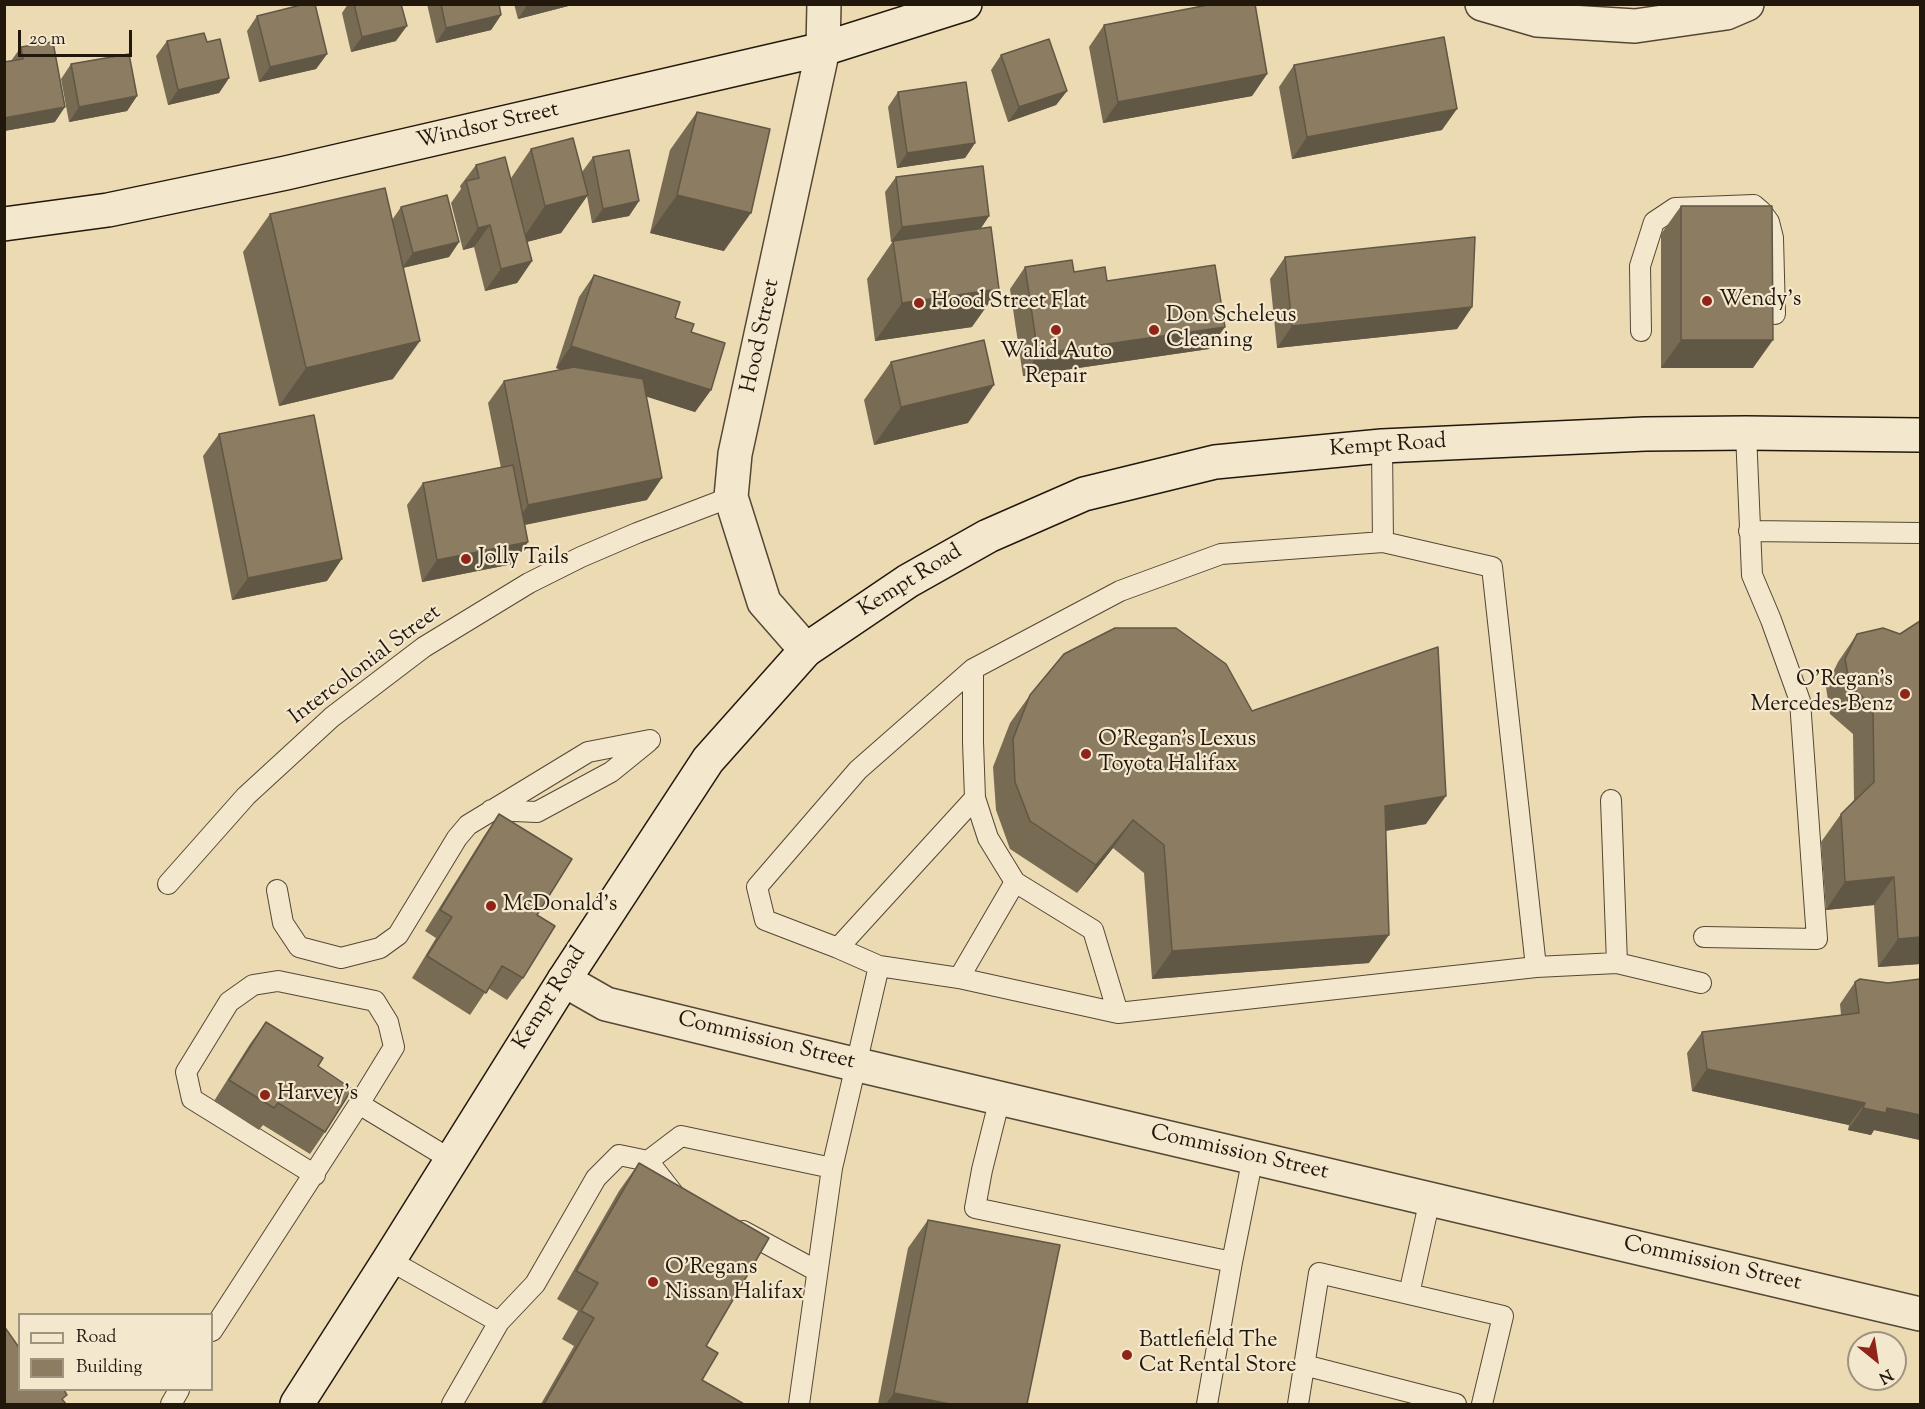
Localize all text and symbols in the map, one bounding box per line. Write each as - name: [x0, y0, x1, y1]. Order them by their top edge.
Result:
- scale bar: [21, 18, 135, 56]
- text: 20 m: [29, 27, 66, 53]
- street label: Windsor Street: [414, 98, 562, 156]
- street label: Hood Street: [737, 277, 787, 395]
- place label: Wendy's: [1719, 288, 1801, 314]
- place label: Hood Street Flat: [931, 290, 1087, 316]
- marker: Wendy's: [1700, 294, 1714, 308]
- marker: Hood Street Flat: [912, 296, 926, 310]
- place label: Don Scheleus Cleaning: [1166, 304, 1296, 356]
- marker: Walid Auto Repair: [1049, 323, 1063, 337]
- marker: Don Scheleus Cleaning: [1147, 323, 1161, 337]
- place label: Walid Auto Repair: [1000, 340, 1112, 392]
- street label: Kempt Road: [1329, 430, 1447, 464]
- street label: Kempt Road: [854, 540, 968, 624]
- place label: Jolly Tails: [478, 546, 569, 572]
- marker: Jolly Tails: [459, 552, 473, 566]
- street label: Intercolonial Street: [285, 600, 447, 732]
- place label: O'Regan's Mercedes-Benz: [1750, 668, 1893, 720]
- marker: O'Regan's Mercedes-Benz: [1898, 687, 1912, 701]
- place label: O'Regan's Lexus Toyota Halifax: [1098, 728, 1256, 780]
- marker: O'Regan's Lexus Toyota Halifax: [1079, 747, 1093, 761]
- place label: McDonald's: [503, 893, 617, 919]
- marker: McDonald's: [484, 899, 498, 913]
- street label: Kempt Road: [509, 942, 593, 1056]
- street label: Commission Street: [675, 1007, 857, 1077]
- place label: Harvey's: [277, 1082, 358, 1108]
- marker: Harvey's: [258, 1088, 272, 1102]
- street label: Commission Street: [1147, 1121, 1331, 1187]
- street label: Commission Street: [1620, 1232, 1804, 1298]
- place label: O'Regans Nissan Halifax: [665, 1256, 804, 1308]
- marker: O'Regans Nissan Halifax: [646, 1275, 660, 1289]
- legend: [18, 1313, 213, 1391]
- text: Road: [76, 1325, 116, 1351]
- place label: Battlefield The Cat Rental Store: [1139, 1329, 1296, 1380]
- north arrow: [1847, 1331, 1907, 1391]
- marker: Battlefield The Cat Rental Store: [1120, 1348, 1134, 1362]
- text: Building: [76, 1355, 142, 1381]
- text: N: [1874, 1362, 1897, 1388]

